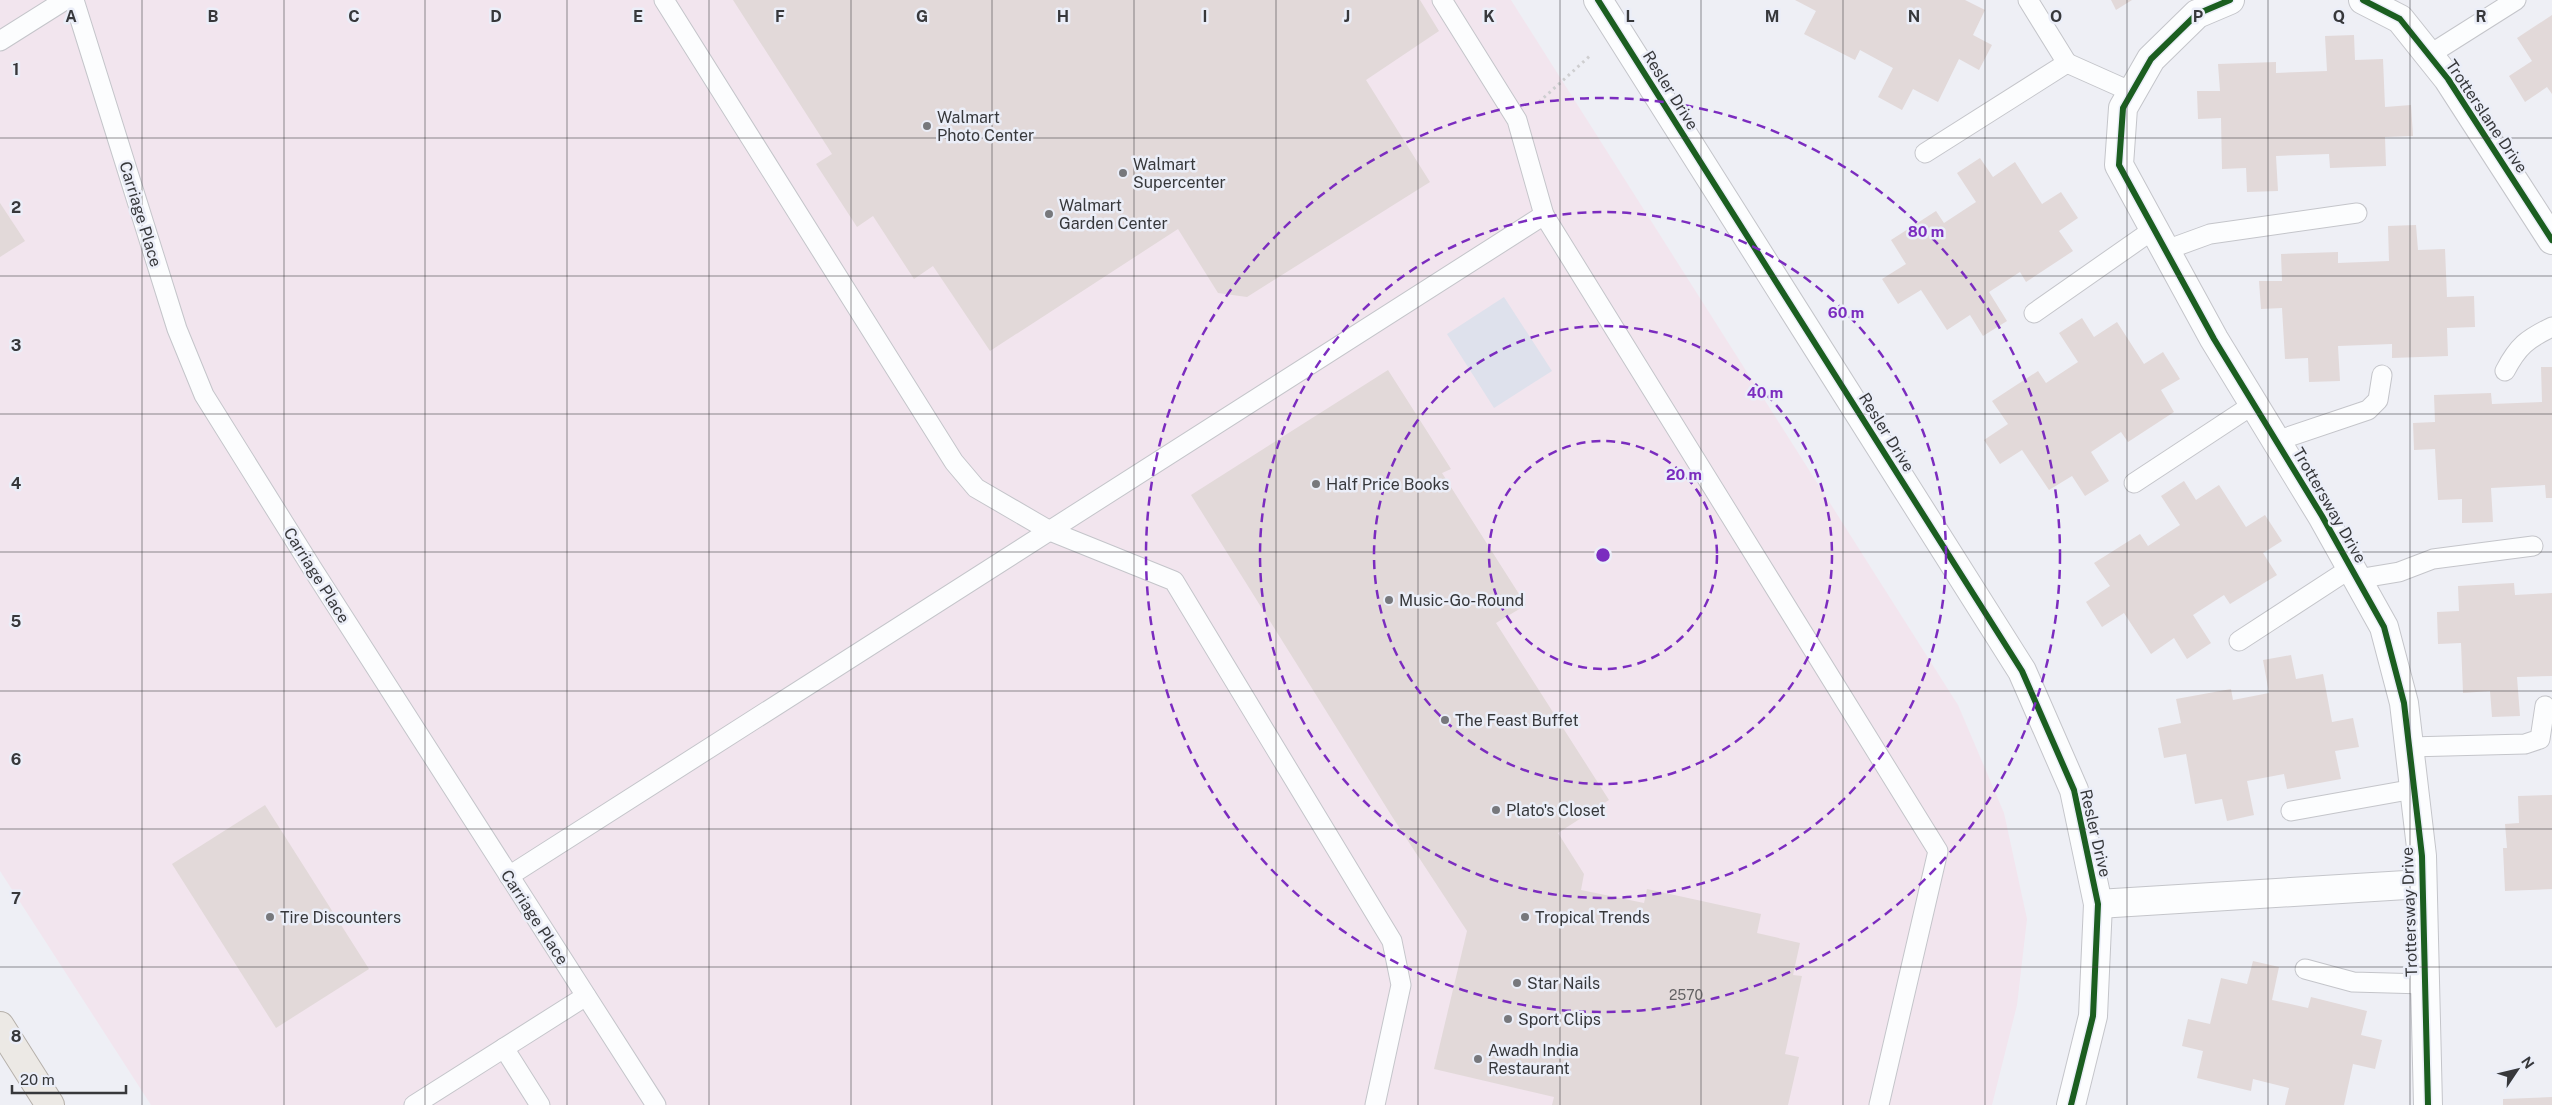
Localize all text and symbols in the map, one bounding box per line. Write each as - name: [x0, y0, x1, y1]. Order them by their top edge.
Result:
- text: A: [65, 7, 77, 26]
- text: B: [208, 7, 219, 26]
- text: C: [348, 7, 360, 26]
- text: D: [490, 7, 502, 26]
- text: E: [633, 7, 643, 26]
- text: F: [775, 7, 785, 26]
- text: G: [916, 7, 928, 26]
- text: H: [1057, 7, 1069, 26]
- text: I: [1203, 7, 1207, 26]
- text: J: [1344, 7, 1350, 26]
- text: K: [1483, 7, 1495, 26]
- text: L: [1625, 7, 1635, 26]
- text: M: [1765, 7, 1779, 26]
- text: N: [1908, 7, 1920, 26]
- text: O: [2050, 7, 2062, 26]
- text: P: [2193, 7, 2203, 26]
- text: Q: [2333, 7, 2345, 26]
- text: R: [2475, 7, 2487, 26]
- street label: Resler Drive: [1639, 47, 1702, 133]
- street label: Trotterslane Drive: [2442, 56, 2532, 177]
- text: 1: [13, 60, 19, 79]
- place label: Walmart Photo Center: [937, 108, 1034, 145]
- marker: Walmart Photo Center: [921, 120, 933, 132]
- place label: Walmart Supercenter: [1133, 155, 1226, 192]
- street label: Carriage Place: [115, 159, 166, 269]
- marker: Walmart Supercenter: [1117, 167, 1129, 179]
- place label: Walmart Garden Center: [1059, 196, 1168, 233]
- text: 2: [11, 198, 21, 217]
- marker: Walmart Garden Center: [1043, 208, 1055, 220]
- text: 80 m: [1908, 223, 1944, 240]
- text: 60 m: [1828, 304, 1864, 321]
- text: 3: [11, 336, 21, 355]
- text: 40 m: [1747, 384, 1783, 401]
- street label: Resler Drive: [1855, 389, 1918, 475]
- street label: Trottersway Drive: [2289, 444, 2370, 566]
- text: 20 m: [1666, 466, 1702, 483]
- text: 4: [11, 474, 22, 493]
- place label: Half Price Books: [1326, 475, 1449, 494]
- marker: Half Price Books: [1310, 478, 1322, 490]
- street label: Carriage Place: [280, 524, 354, 627]
- centre of rings: [1594, 546, 1612, 564]
- place label: Music-Go-Round: [1399, 591, 1524, 610]
- marker: Music-Go-Round: [1383, 594, 1395, 606]
- text: 5: [11, 612, 22, 631]
- place label: The Feast Buffet: [1455, 711, 1579, 730]
- marker: The Feast Buffet: [1439, 714, 1451, 726]
- text: 6: [11, 750, 21, 769]
- street label: Resler Drive: [2076, 787, 2115, 879]
- place label: Plato's Closet: [1506, 801, 1606, 820]
- marker: Plato's Closet: [1490, 804, 1502, 816]
- street label: Trottersway Drive: [2398, 847, 2421, 977]
- street label: Carriage Place: [497, 866, 572, 968]
- text: 7: [11, 889, 21, 908]
- place label: Tire Discounters: [280, 908, 401, 927]
- place label: Tropical Trends: [1535, 908, 1650, 927]
- marker: Tire Discounters: [264, 911, 276, 923]
- marker: Tropical Trends: [1519, 911, 1531, 923]
- place label: Star Nails: [1527, 974, 1600, 993]
- marker: Star Nails: [1511, 977, 1523, 989]
- house number: 2570: [1669, 987, 1703, 1003]
- place label: Sport Clips: [1518, 1010, 1601, 1029]
- marker: Sport Clips: [1502, 1013, 1514, 1025]
- text: 8: [11, 1027, 22, 1046]
- place label: Awadh India Restaurant: [1488, 1041, 1579, 1078]
- north arrow: [2492, 1045, 2542, 1095]
- marker: Awadh India Restaurant: [1472, 1053, 1484, 1065]
- text: N: [2518, 1053, 2537, 1072]
- scale bar: [12, 1062, 126, 1094]
- text: 20 m: [20, 1071, 55, 1088]

